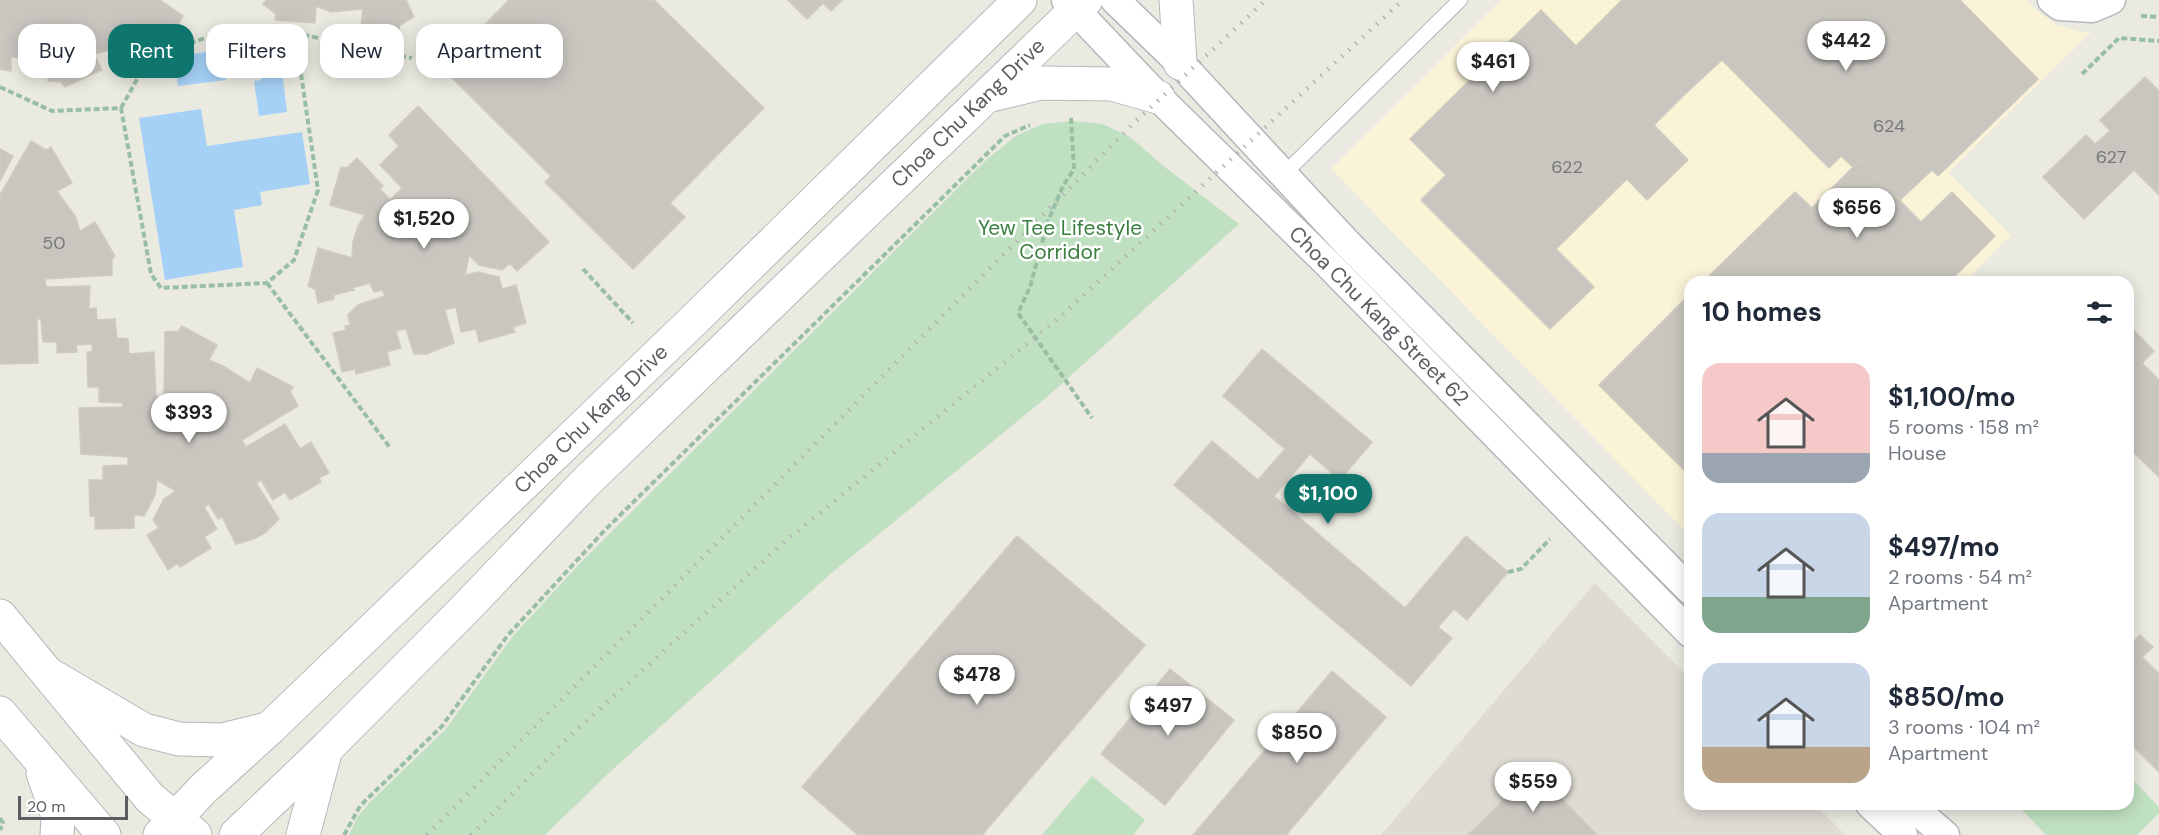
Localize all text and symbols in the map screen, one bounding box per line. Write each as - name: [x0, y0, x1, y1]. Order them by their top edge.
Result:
- pin: $442: [1810, 21, 1882, 72]
- chip: Buy: [18, 24, 96, 78]
- chip: Rent: [108, 24, 194, 78]
- chip: Filters: [206, 24, 308, 78]
- chip: New: [320, 24, 404, 78]
- chip: Apartment: [416, 24, 563, 78]
- text: $442: [1821, 27, 1871, 53]
- street label: Choa Chu Kang Drive: [885, 32, 1051, 194]
- pin: $461: [1457, 42, 1529, 93]
- text: $461: [1470, 48, 1516, 74]
- house number: 624: [1873, 114, 1905, 138]
- house number: 627: [2096, 145, 2126, 169]
- house number: 622: [1551, 155, 1583, 179]
- pin: $656: [1821, 188, 1893, 239]
- text: $656: [1832, 194, 1882, 220]
- pin: $1,520: [375, 199, 473, 250]
- text: $1,520: [393, 205, 455, 231]
- park label: Yew Tee Lifestyle Corridor: [978, 214, 1142, 266]
- street label: Choa Chu Kang Street 62: [1283, 220, 1475, 412]
- house number: 50: [42, 231, 66, 255]
- text: 10 homes: [1702, 295, 1822, 329]
- icon: filters: [2083, 296, 2116, 329]
- street label: Choa Chu Kang Drive: [508, 338, 674, 500]
- text: $1,100/mo: [1888, 380, 2016, 414]
- icon: home: [1750, 387, 1822, 459]
- pin: $393: [153, 393, 225, 444]
- text: $393: [165, 399, 213, 425]
- text: 5 rooms · 158 m²: [1888, 414, 2039, 440]
- text: House: [1888, 440, 1946, 466]
- pin: $1,100: [1279, 474, 1377, 525]
- text: $1,100: [1298, 480, 1358, 506]
- text: $497/mo: [1888, 530, 2000, 564]
- icon: home: [1750, 537, 1822, 609]
- text: 2 rooms · 54 m²: [1888, 564, 2032, 590]
- text: Apartment: [1888, 590, 1988, 616]
- pin: $478: [941, 655, 1013, 706]
- text: $478: [953, 661, 1001, 687]
- text: $850/mo: [1888, 680, 2005, 714]
- pin: $497: [1132, 686, 1204, 737]
- icon: home: [1750, 687, 1822, 759]
- text: $497: [1144, 692, 1192, 718]
- pin: $850: [1261, 713, 1333, 764]
- text: 3 rooms · 104 m²: [1888, 714, 2040, 740]
- text: $850: [1271, 719, 1323, 745]
- text: Apartment: [1888, 740, 1988, 766]
- pin: $559: [1497, 762, 1569, 813]
- text: $559: [1508, 768, 1558, 794]
- scale bar: [18, 793, 128, 820]
- text: 20 m: [27, 796, 66, 817]

